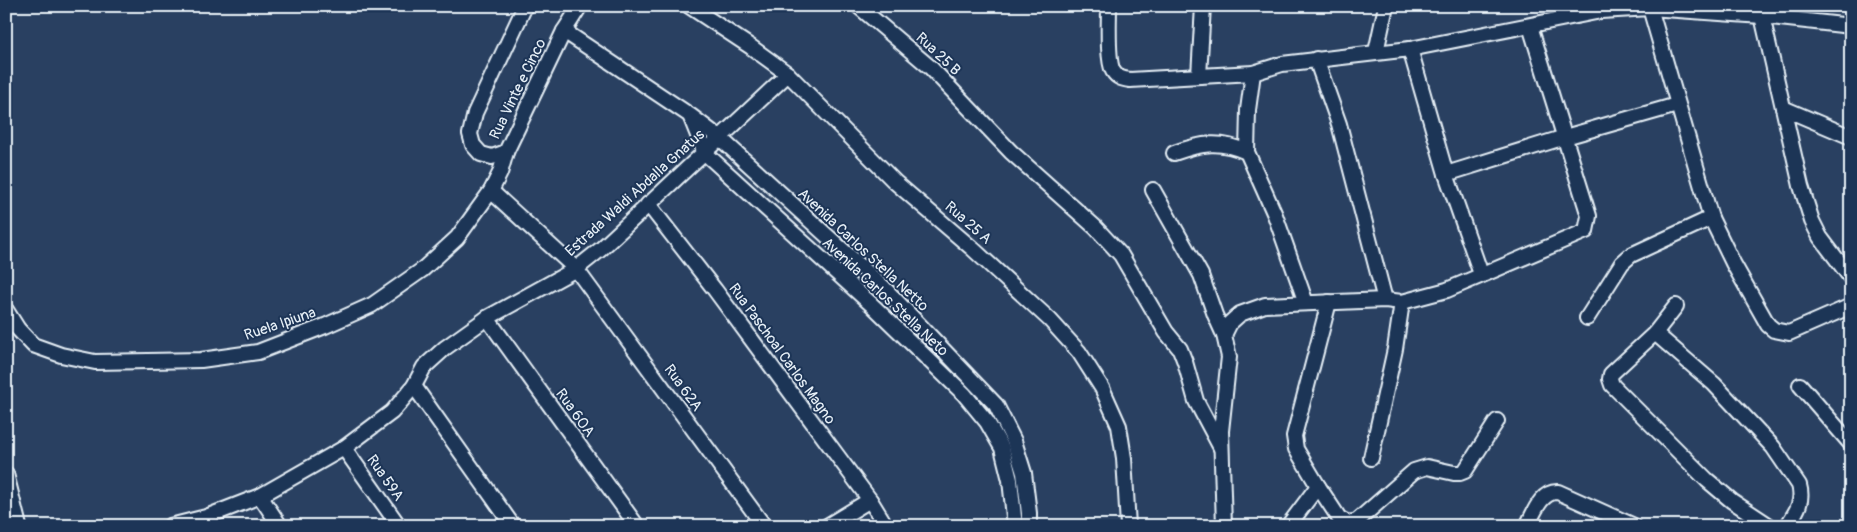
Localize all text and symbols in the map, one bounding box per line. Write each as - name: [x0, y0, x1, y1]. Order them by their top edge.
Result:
- street label: Rua 25 B: [912, 28, 964, 80]
- street label: Rua Vinte e Cinco: [485, 36, 551, 142]
- street label: Estrada Waldi Abdalla Gnatus: [561, 125, 709, 261]
- street label: Avenida Carlos Stella Netto: [794, 184, 932, 316]
- street label: Rua 25 A: [941, 197, 996, 249]
- street label: Avenida Carlos Stella Neto: [818, 234, 952, 360]
- street label: Rua Paschoal Carlos Magno: [724, 280, 840, 428]
- street label: Ruela Ipiuna: [242, 303, 318, 345]
- street label: Rua 62A: [660, 361, 707, 415]
- street label: Rua 60A: [551, 385, 599, 441]
- street label: Rua 59A: [362, 451, 408, 505]

